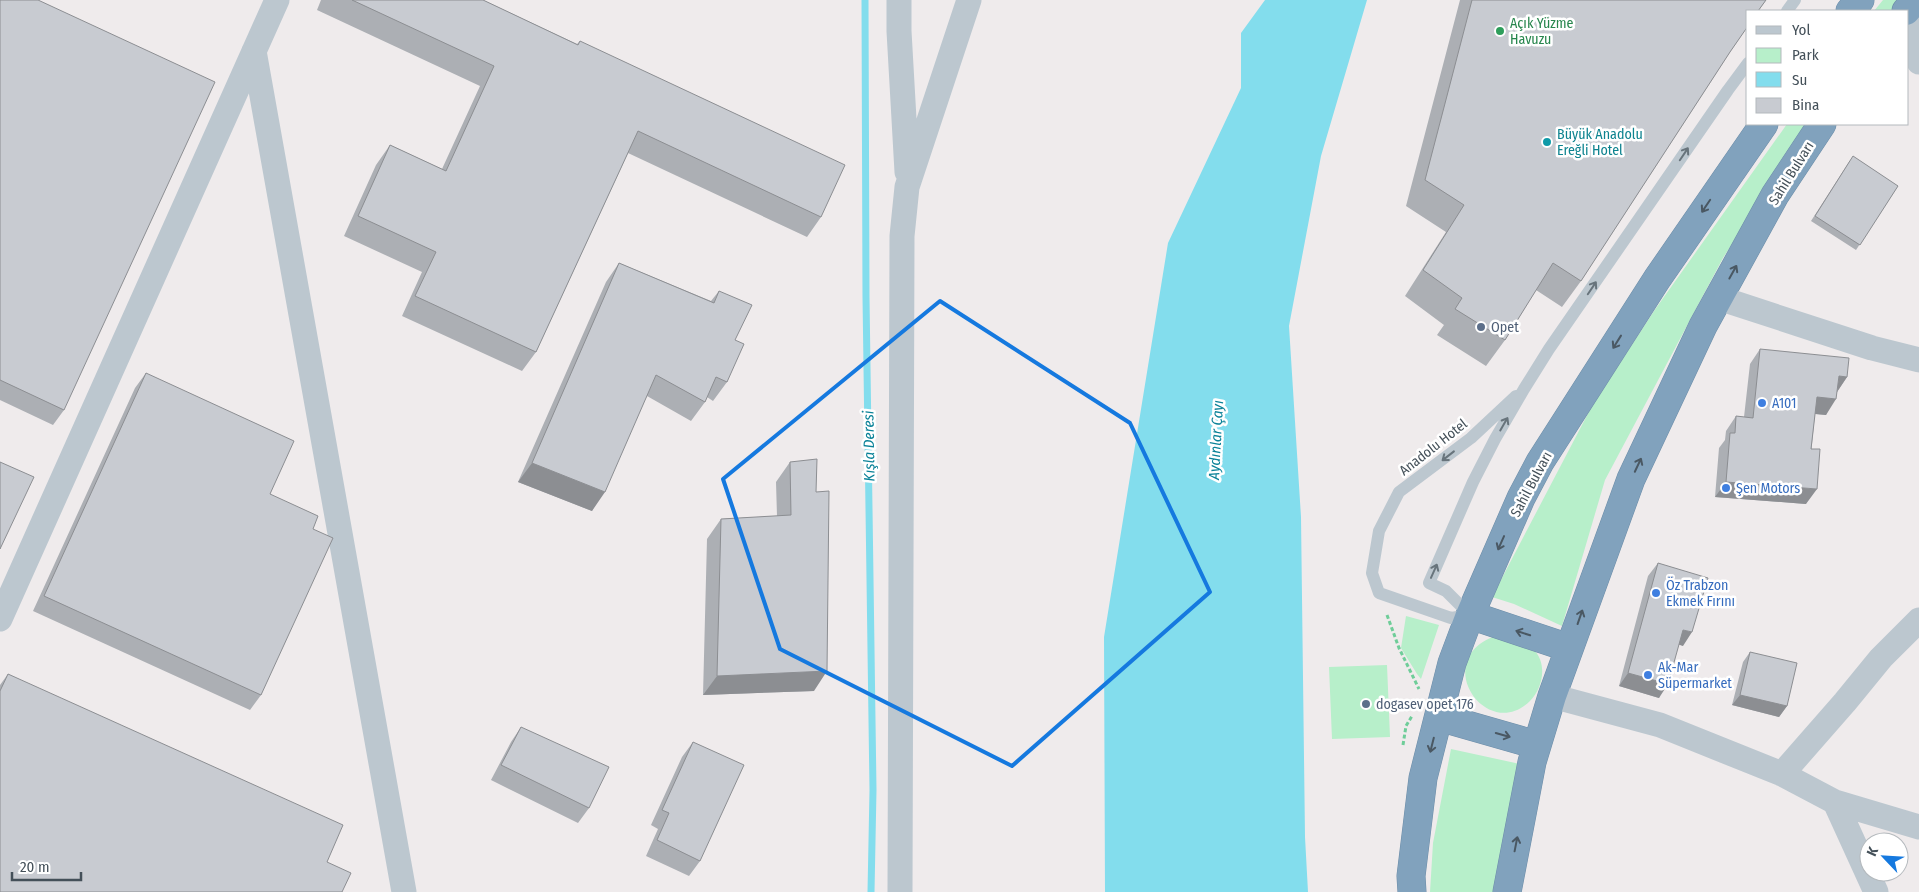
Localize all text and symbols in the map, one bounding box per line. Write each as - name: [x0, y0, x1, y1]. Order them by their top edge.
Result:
- legend: [1746, 10, 1909, 125]
- place label: Açık Yüzme Havuzu: [1510, 15, 1574, 48]
- text: Yol: [1792, 21, 1810, 39]
- marker: Açık Yüzme Havuzu: [1494, 25, 1506, 37]
- text: Park: [1792, 46, 1819, 64]
- text: Su: [1792, 71, 1807, 89]
- text: Bina: [1792, 96, 1819, 114]
- place label: Büyük Anadolu Ereğli Hotel: [1557, 126, 1643, 159]
- marker: Büyük Anadolu Ereğli Hotel: [1541, 136, 1553, 148]
- street label: Sahil Bulvarı: [1765, 138, 1818, 208]
- one-way arrow: [1679, 147, 1689, 161]
- one-way arrow: [1701, 199, 1711, 213]
- one-way arrow: [1728, 265, 1738, 280]
- one-way arrow: [1587, 281, 1597, 295]
- place label: Opet: [1491, 319, 1519, 336]
- marker: Opet: [1475, 321, 1487, 333]
- one-way arrow: [1611, 335, 1622, 349]
- place label: A101: [1772, 395, 1797, 412]
- marker: A101: [1756, 397, 1768, 409]
- water label: Aydınlar Çayı: [1205, 400, 1227, 481]
- water label: Kışla Deresi: [859, 410, 879, 482]
- street label: Anadolu Hotel: [1396, 415, 1471, 479]
- one-way arrow: [1499, 417, 1509, 432]
- street label: Sahil Bulvarı: [1507, 449, 1556, 520]
- one-way arrow: [1441, 450, 1454, 461]
- one-way arrow: [1634, 458, 1643, 473]
- place label: Şen Motors: [1736, 480, 1800, 497]
- marker: Şen Motors: [1720, 482, 1732, 494]
- one-way arrow: [1496, 535, 1506, 550]
- one-way arrow: [1430, 564, 1440, 579]
- place label: Öz Trabzon Ekmek Fırını: [1666, 576, 1735, 610]
- marker: Öz Trabzon Ekmek Fırını: [1650, 587, 1662, 599]
- one-way arrow: [1576, 609, 1585, 625]
- one-way arrow: [1515, 628, 1531, 637]
- place label: Ak-Mar Süpermarket: [1658, 659, 1732, 692]
- marker: Ak-Mar Süpermarket: [1642, 669, 1654, 681]
- place label: dogasev opet 176: [1376, 696, 1474, 713]
- marker: dogasev opet 176: [1360, 698, 1372, 710]
- one-way arrow: [1494, 731, 1510, 740]
- one-way arrow: [1427, 736, 1436, 752]
- north arrow: [1859, 832, 1909, 882]
- one-way arrow: [1512, 837, 1521, 853]
- text: K: [1863, 844, 1882, 859]
- scale bar: [12, 850, 81, 882]
- text: 20 m: [20, 858, 50, 876]

